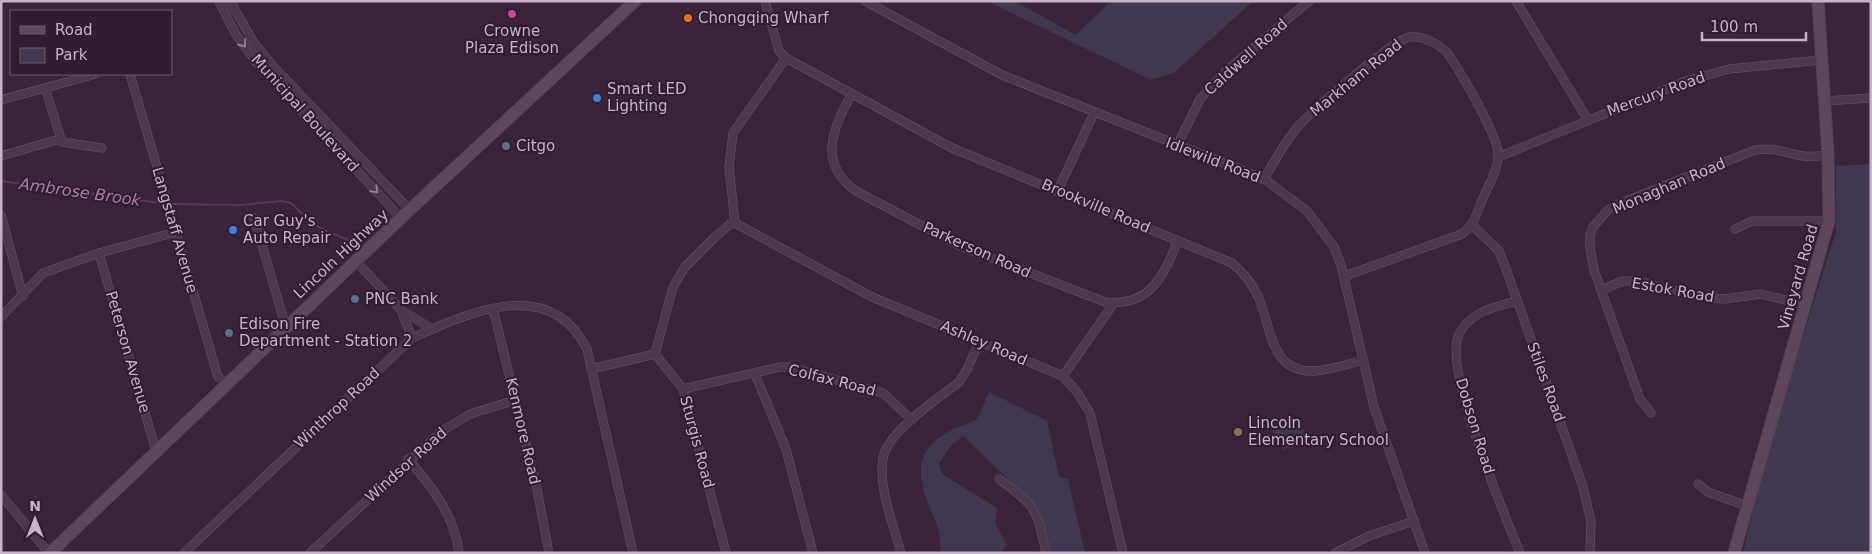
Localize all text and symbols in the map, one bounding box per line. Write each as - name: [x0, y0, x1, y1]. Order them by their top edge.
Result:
- marker: Crowne Plaza Edison: [506, 8, 518, 20]
- place label: Chongqing Wharf: [698, 9, 829, 27]
- legend: [10, 10, 172, 75]
- scale bar: [1702, 10, 1806, 42]
- marker: Chongqing Wharf: [682, 12, 694, 24]
- street label: Caldwell Road: [1201, 15, 1291, 99]
- text: 100 m: [1710, 18, 1758, 36]
- text: Road: [55, 21, 93, 39]
- place label: Crowne Plaza Edison: [465, 22, 559, 57]
- street label: Markham Road: [1307, 36, 1405, 120]
- one-way arrow: [237, 38, 246, 48]
- text: Park: [55, 46, 88, 64]
- street label: Municipal Boulevard: [247, 50, 363, 176]
- street label: Mercury Road: [1604, 68, 1708, 120]
- place label: Smart LED Lighting: [607, 80, 687, 115]
- marker: Smart LED Lighting: [591, 92, 603, 104]
- street label: Idlewild Road: [1163, 134, 1263, 186]
- place label: Citgo: [516, 137, 555, 155]
- marker: Citgo: [500, 140, 512, 152]
- street label: Monaghan Road: [1610, 154, 1728, 218]
- street label: Langstaff Avenue: [148, 165, 202, 295]
- water label: Ambrose Brook: [17, 174, 143, 210]
- street label: Brookville Road: [1039, 175, 1153, 237]
- one-way arrow: [369, 185, 378, 194]
- street label: Lincoln Highway: [290, 205, 392, 302]
- place label: Car Guy's Auto Repair: [243, 212, 331, 247]
- street label: Parkerson Road: [920, 218, 1034, 282]
- street label: Vineyard Road: [1774, 222, 1822, 332]
- marker: Car Guy's Auto Repair: [227, 224, 239, 236]
- street label: Estok Road: [1630, 274, 1716, 306]
- street label: Peterson Avenue: [102, 289, 154, 415]
- place label: PNC Bank: [365, 290, 438, 308]
- marker: PNC Bank: [349, 293, 361, 305]
- place label: Edison Fire Department - Station 2: [239, 315, 412, 350]
- street label: Ashley Road: [938, 317, 1030, 369]
- marker: Edison Fire Department - Station 2: [223, 327, 235, 339]
- street label: Stiles Road: [1523, 340, 1569, 424]
- street label: Colfax Road: [786, 360, 878, 400]
- street label: Winthrop Road: [290, 364, 384, 452]
- street label: Kenmore Road: [502, 376, 544, 486]
- street label: Dobson Road: [1452, 376, 1498, 476]
- street label: Sturgis Road: [676, 394, 718, 490]
- place label: Lincoln Elementary School: [1248, 414, 1389, 449]
- street label: Windsor Road: [362, 424, 450, 506]
- marker: Lincoln Elementary School: [1232, 426, 1244, 438]
- north arrow: [10, 494, 60, 544]
- text: N: [29, 498, 41, 514]

